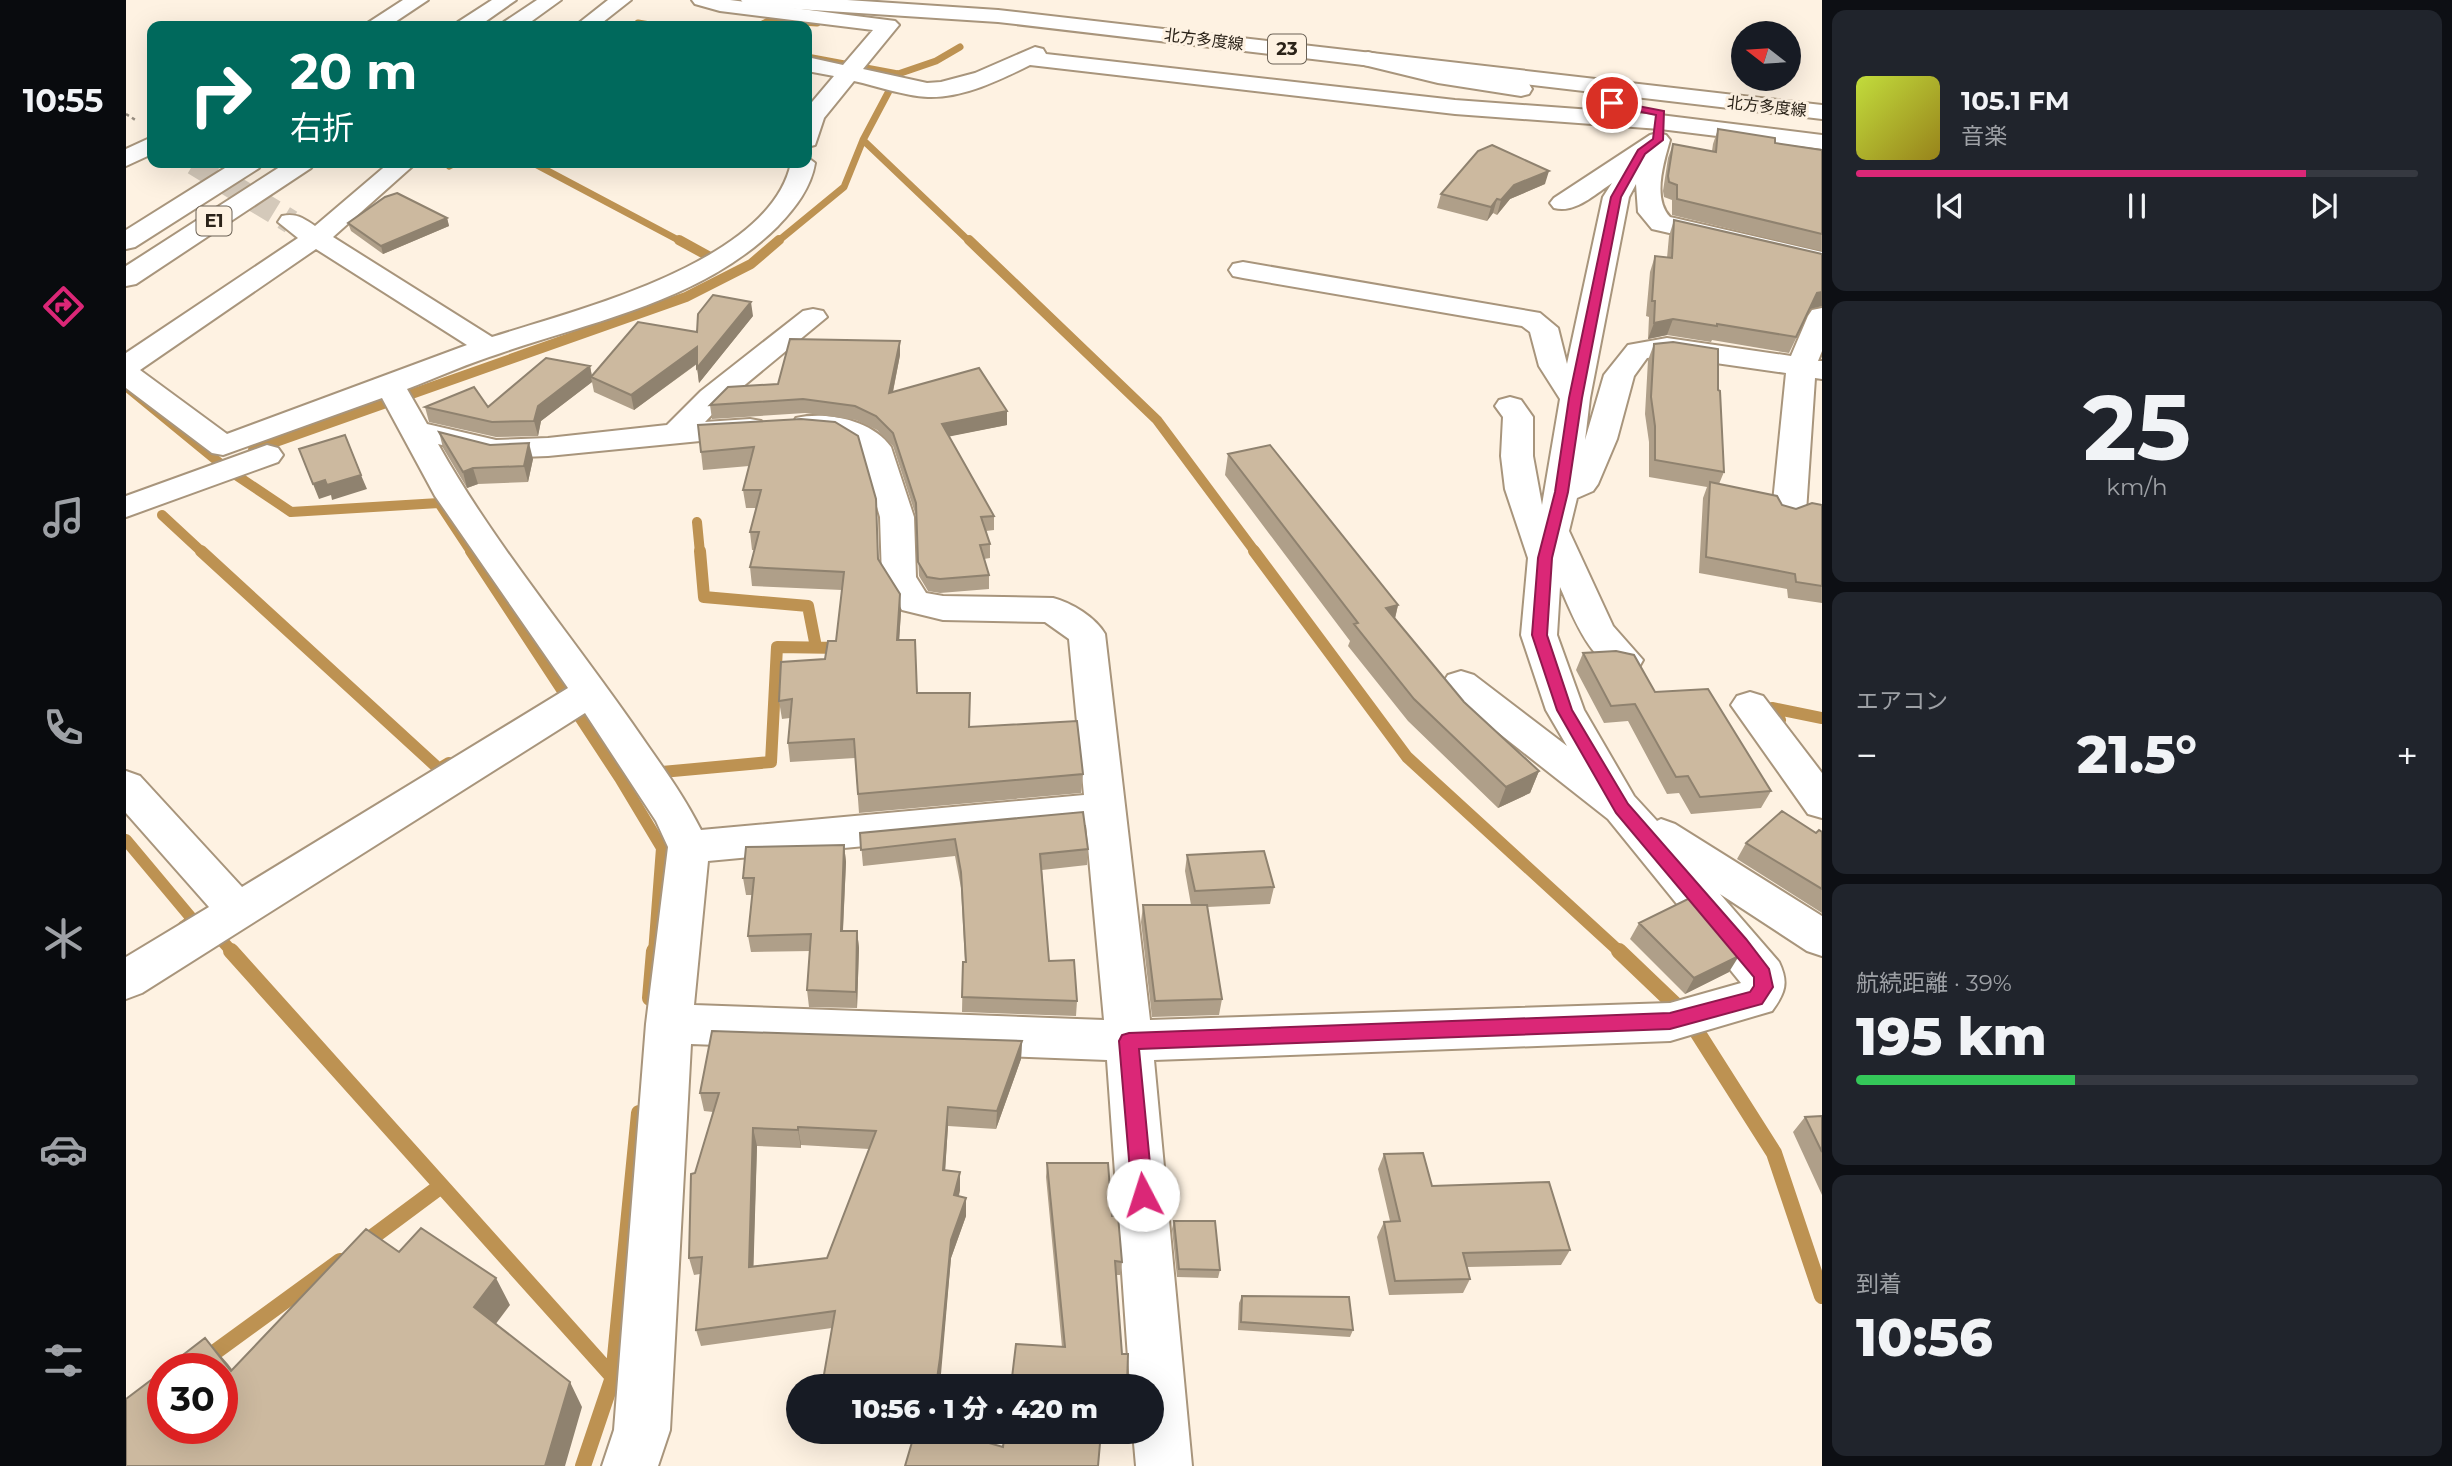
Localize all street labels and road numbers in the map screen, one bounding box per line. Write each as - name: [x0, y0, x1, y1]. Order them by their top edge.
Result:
- street label: 北方多度線: [1163, 25, 1245, 54]
- road number: 23: [1268, 34, 1306, 64]
- street label: 北方多度線: [1726, 93, 1808, 120]
- road number: E1: [196, 206, 232, 236]

